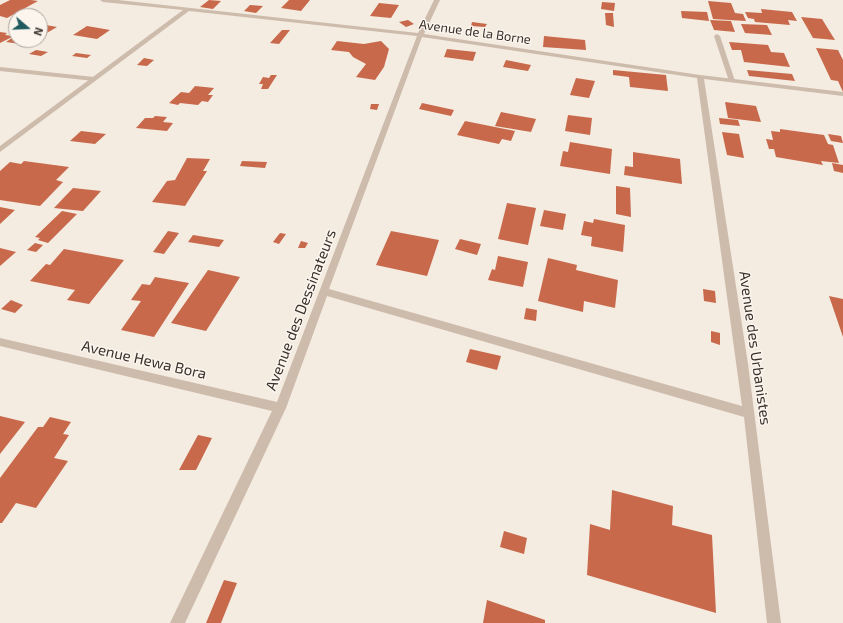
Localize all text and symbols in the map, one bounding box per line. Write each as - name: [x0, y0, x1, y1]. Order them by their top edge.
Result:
- north arrow: [8, 8, 48, 48]
- street label: Avenue de la Borne: [418, 16, 532, 48]
- text: N: [31, 26, 46, 38]
- street label: Avenue des Dessinateurs: [262, 227, 340, 393]
- street label: Avenue des Urbanistes: [735, 270, 775, 426]
- street label: Avenue Hewa Bora: [80, 337, 208, 383]

